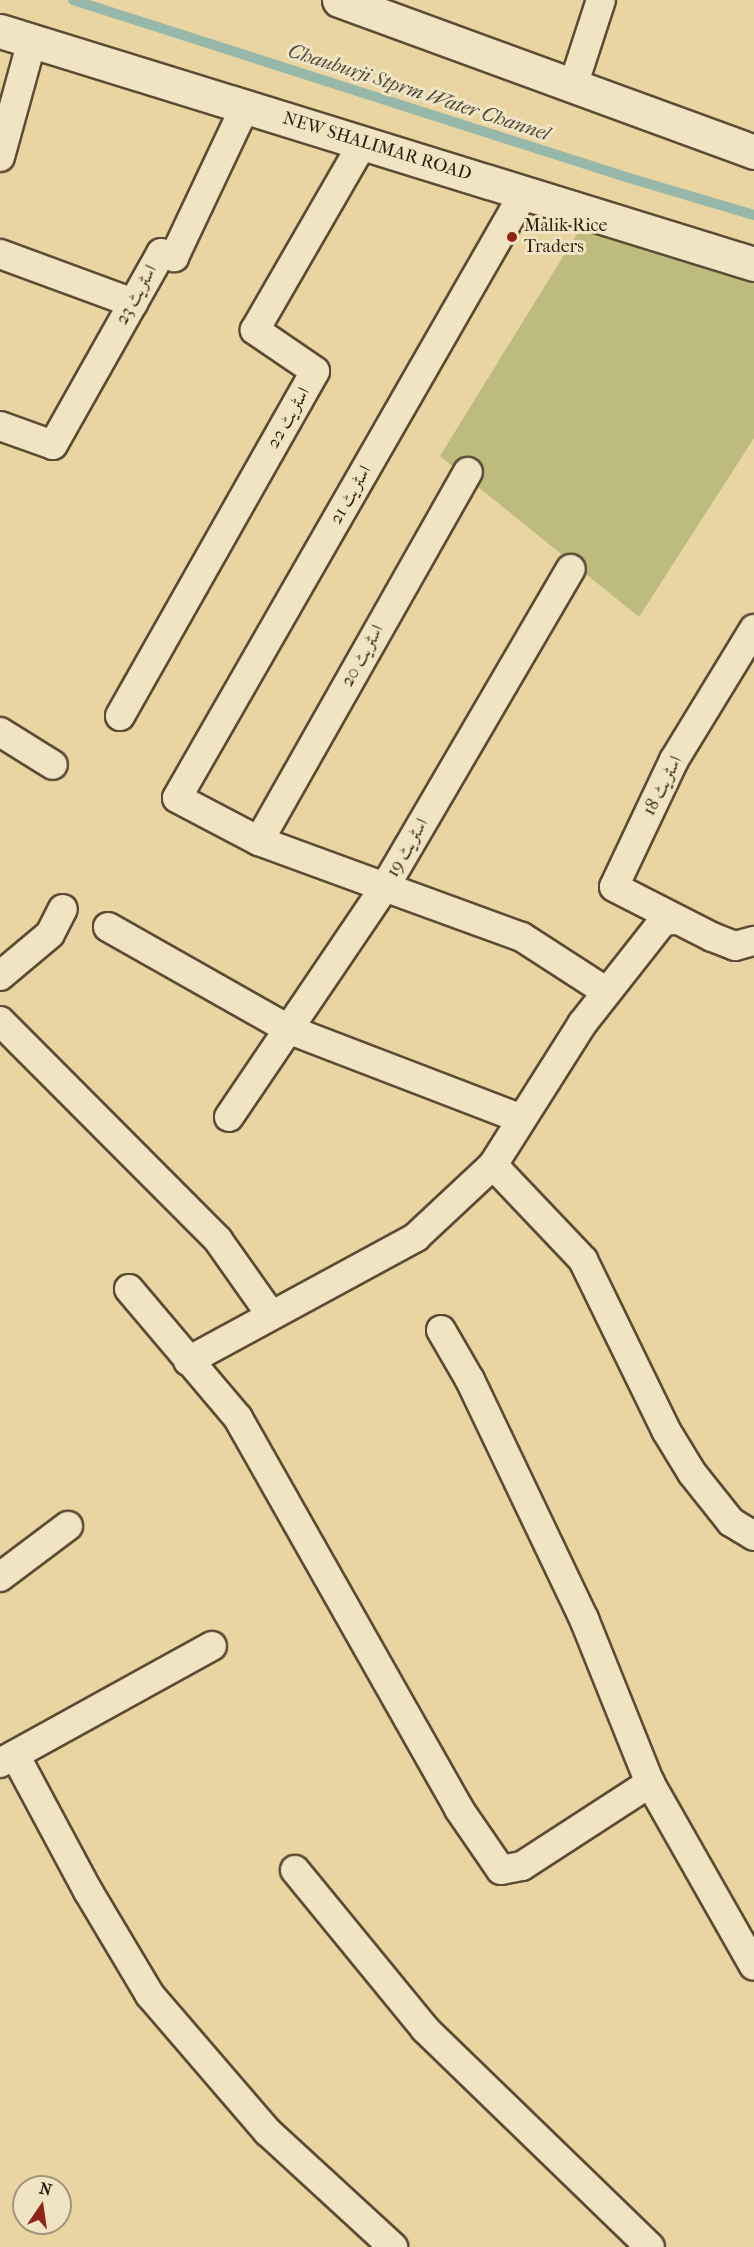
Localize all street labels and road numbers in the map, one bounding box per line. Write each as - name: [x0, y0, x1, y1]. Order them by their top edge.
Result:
- street label: NEW SHALIMAR ROAD: [280, 108, 474, 186]
- street label: اسٹریٹ 23: [112, 261, 162, 329]
- street label: اسٹریٹ 22: [263, 384, 315, 452]
- street label: اسٹریٹ 21: [326, 462, 376, 528]
- street label: اسٹریٹ 20: [337, 621, 389, 691]
- street label: اسٹریٹ 18: [639, 753, 687, 819]
- street label: اسٹریٹ 19: [383, 815, 433, 881]

